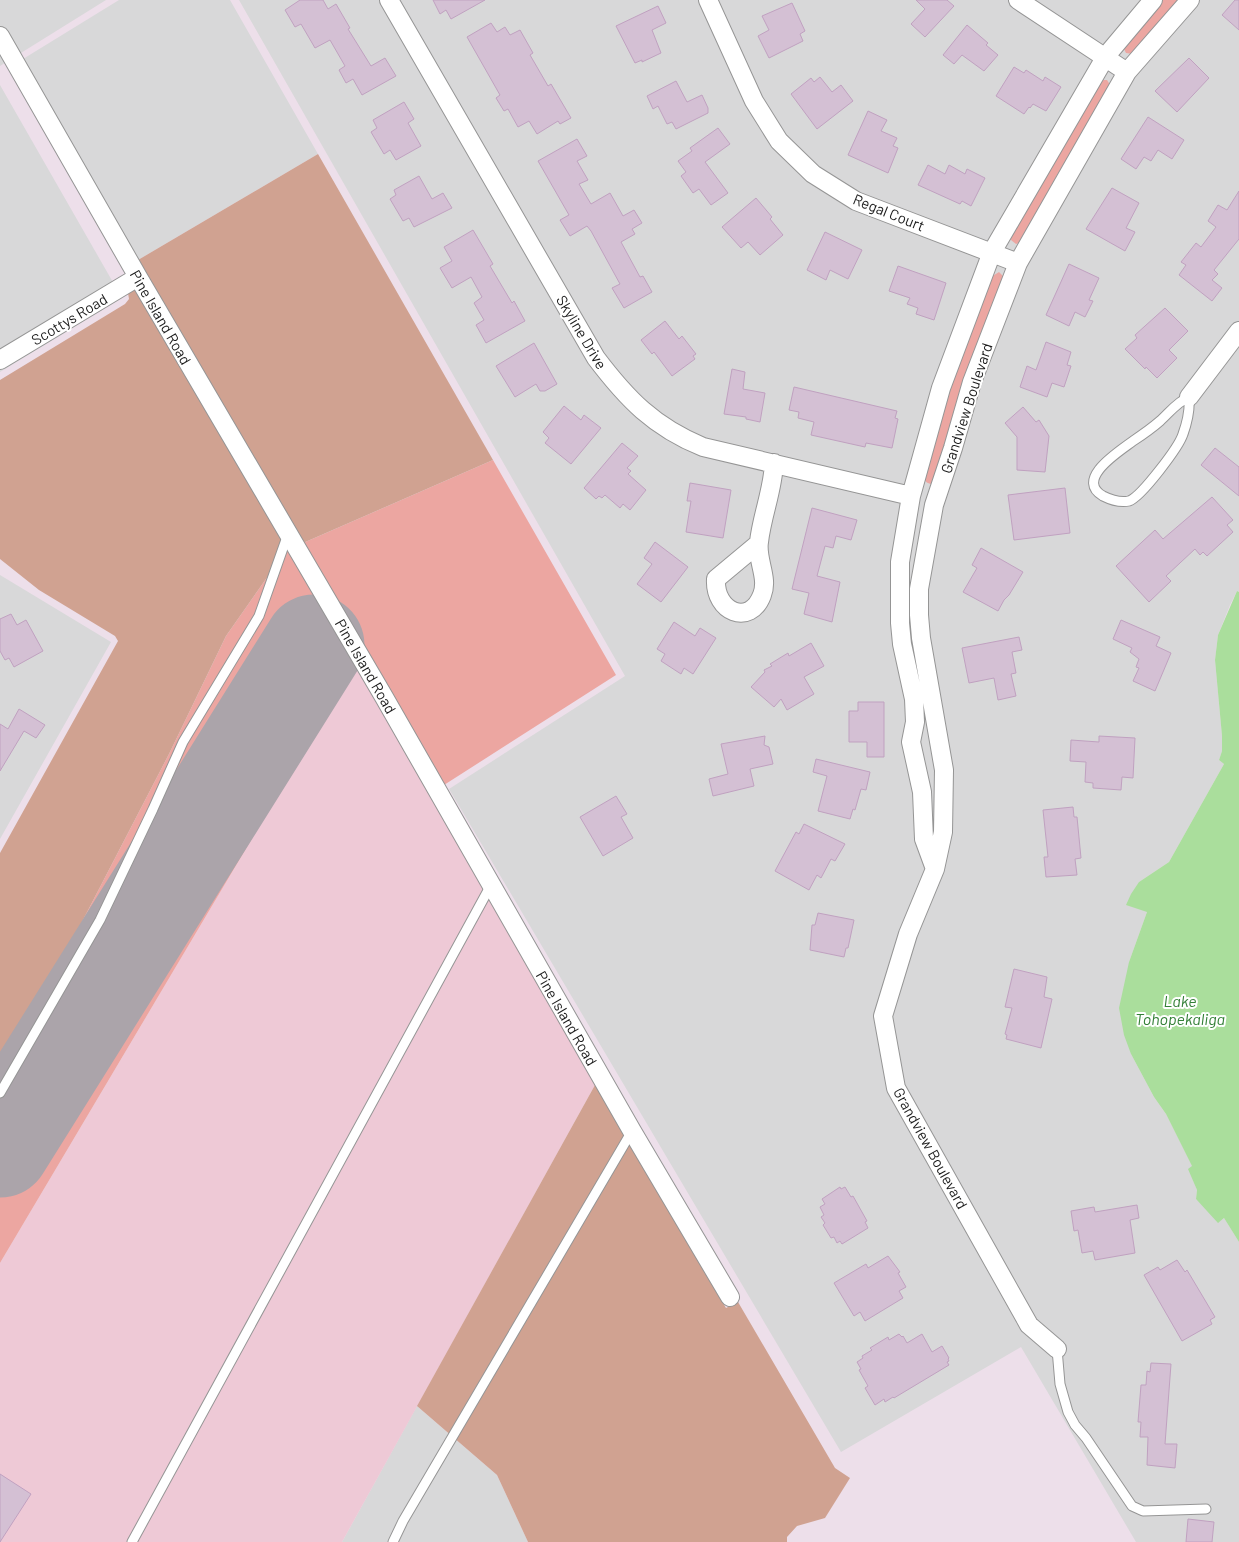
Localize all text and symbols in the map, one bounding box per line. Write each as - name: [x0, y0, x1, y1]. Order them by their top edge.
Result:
- street label: Regal Court: [851, 189, 927, 235]
- street label: Pine Island Road: [127, 266, 195, 368]
- street label: Scottys Road: [28, 289, 110, 349]
- street label: Skyline Drive: [553, 292, 611, 372]
- street label: Grandview Boulevard: [936, 340, 996, 476]
- street label: Pine Island Road: [332, 615, 400, 717]
- street label: Pine Island Road: [533, 967, 601, 1069]
- water label: Lake Tohopekaliga: [1135, 991, 1225, 1028]
- street label: Grandview Boulevard: [890, 1084, 972, 1212]

